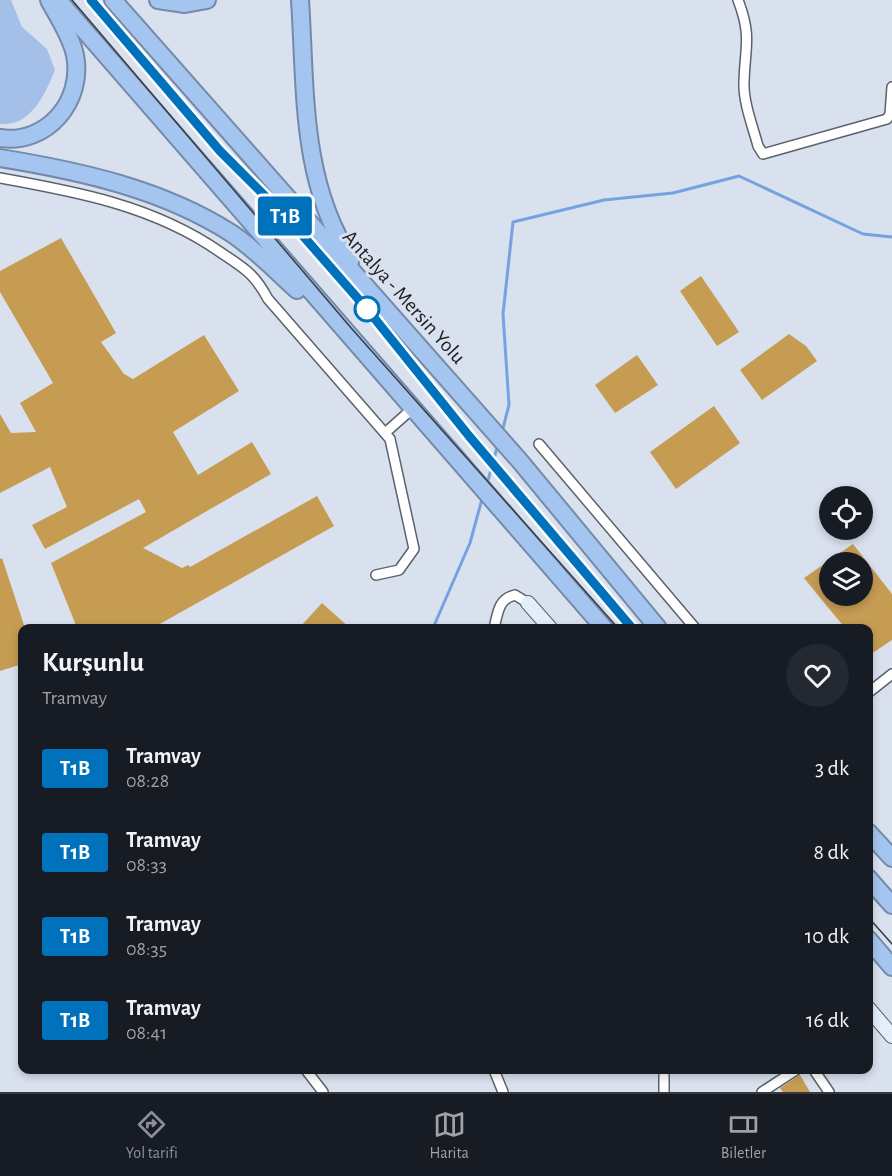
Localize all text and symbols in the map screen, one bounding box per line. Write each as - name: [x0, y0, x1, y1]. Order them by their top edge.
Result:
- line badge: T1B: [250, 196, 320, 236]
- text: T1B: [270, 206, 300, 227]
- street label: Antalya - Mersin Yolu: [339, 226, 469, 368]
- unlabelled marker: [354, 296, 380, 322]
- map controls: [819, 486, 873, 606]
- button: locate: [819, 486, 873, 540]
- button: layers: [819, 552, 873, 606]
- button: heart: [786, 644, 849, 707]
- text: Kurşunlu: [42, 649, 144, 677]
- text: Tramvay: [42, 688, 107, 708]
- text: Tramvay: [126, 745, 201, 767]
- text: 3 dk: [815, 757, 849, 779]
- text: T1B: [60, 758, 90, 779]
- text: 08:28: [126, 771, 169, 791]
- text: Tramvay: [126, 829, 201, 851]
- text: 8 dk: [814, 841, 849, 863]
- text: T1B: [60, 842, 90, 863]
- text: 08:33: [126, 855, 167, 875]
- text: Tramvay: [126, 913, 201, 935]
- text: 10 dk: [805, 925, 849, 947]
- text: T1B: [60, 926, 90, 947]
- text: 08:35: [126, 939, 167, 959]
- text: Tramvay: [126, 997, 201, 1019]
- text: 16 dk: [806, 1009, 849, 1031]
- text: T1B: [60, 1010, 90, 1031]
- text: 08:41: [126, 1023, 167, 1043]
- tab: Yol tarifi: [126, 1108, 178, 1163]
- tab: Harita: [430, 1108, 469, 1163]
- tab: Biletler: [721, 1108, 766, 1163]

